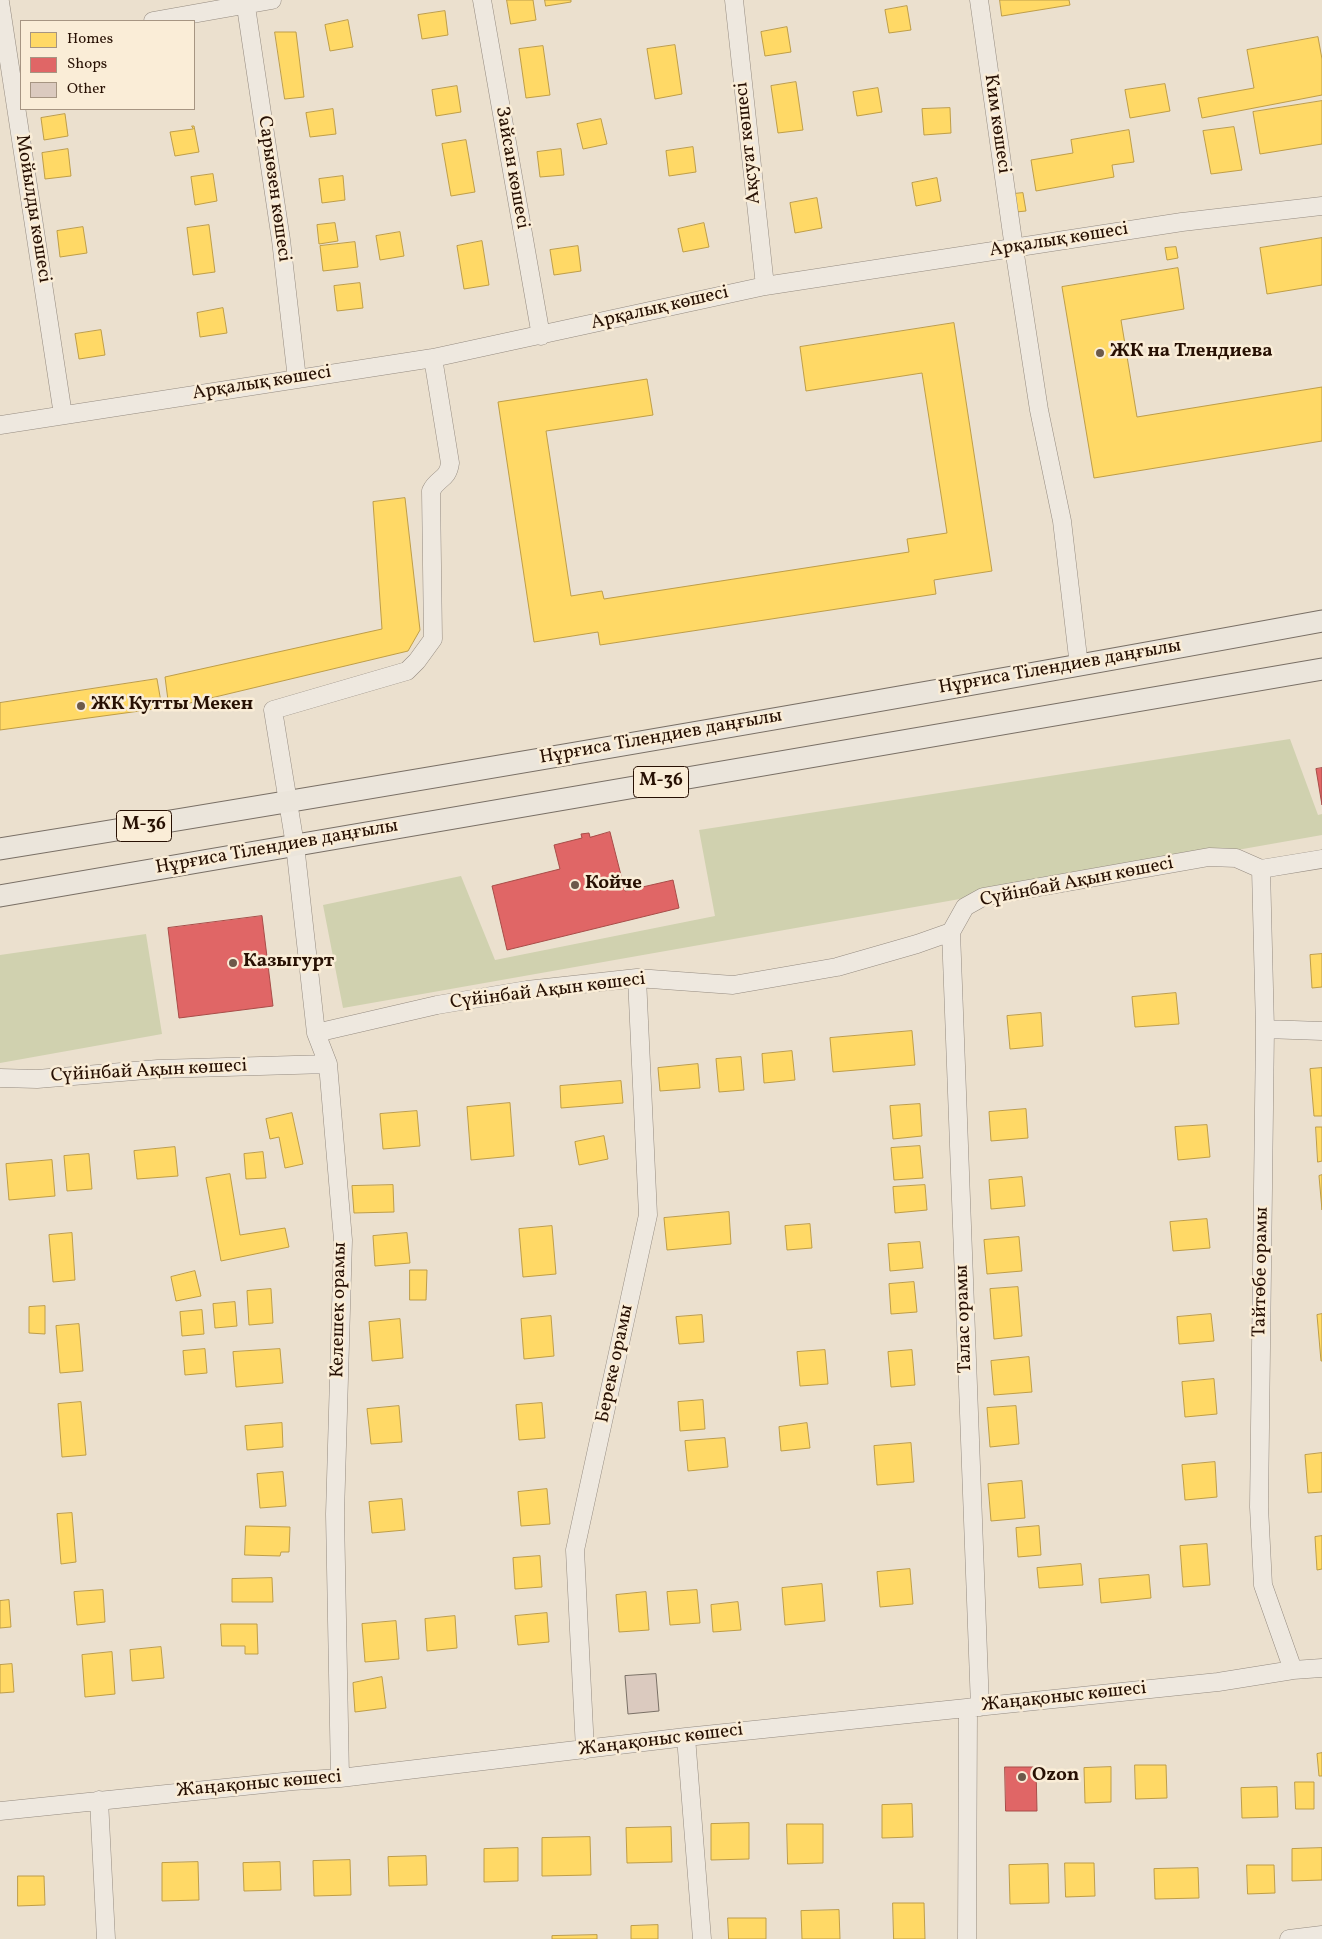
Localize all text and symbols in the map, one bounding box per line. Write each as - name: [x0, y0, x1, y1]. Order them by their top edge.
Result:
- legend: [20, 20, 195, 110]
- text: Homes: [67, 29, 113, 50]
- text: Shops: [67, 54, 107, 75]
- street label: Ким көшесі: [978, 73, 1014, 175]
- text: Other: [67, 79, 106, 100]
- street label: Ақсуат көшесі: [731, 81, 767, 205]
- street label: Зайсан көшесі: [489, 105, 533, 231]
- street label: Сарыөзен көшесі: [251, 114, 295, 264]
- street label: Мойылды көшесі: [9, 133, 55, 285]
- street label: Арқалық көшесі: [988, 219, 1130, 263]
- street label: Арқалық көшесі: [589, 282, 731, 336]
- place label: ЖК на Тлендиева: [1110, 342, 1273, 364]
- marker: ЖК на Тлендиева: [1094, 347, 1106, 359]
- street label: Арқалық көшесі: [191, 362, 333, 406]
- street label: Нұрғиса Тілендиев даңғылы: [937, 635, 1183, 701]
- place label: ЖК Кутты Мекен: [91, 695, 253, 717]
- marker: ЖК Кутты Мекен: [75, 700, 87, 712]
- street label: Нұрғиса Тілендиев даңғылы: [538, 705, 784, 771]
- road number: M-36: [634, 766, 688, 798]
- road number: M-36: [116, 810, 172, 841]
- street label: Нұрғиса Тілендиев даңғылы: [154, 815, 400, 881]
- street label: Сүйінбай Ақын көшесі: [978, 853, 1176, 913]
- place label: Койче: [585, 874, 642, 896]
- marker: Койче: [569, 879, 581, 891]
- place label: Казыгурт: [243, 952, 334, 974]
- marker: Казыгурт: [227, 957, 239, 969]
- street label: Сүйінбай Ақын көшесі: [449, 969, 647, 1015]
- street label: Сүйінбай Ақын көшесі: [50, 1055, 248, 1089]
- street label: Тайтөбе орамы: [1249, 1207, 1275, 1337]
- street label: Келешек орамы: [327, 1242, 353, 1378]
- street label: Талас орамы: [952, 1264, 978, 1374]
- street label: Береке орамы: [592, 1303, 640, 1425]
- street label: Жаңақоныс көшесі: [980, 1678, 1148, 1718]
- street label: Жаңақоныс көшесі: [577, 1720, 745, 1762]
- street label: Жаңақоныс көшесі: [175, 1766, 343, 1804]
- place label: Ozon: [1032, 1766, 1079, 1788]
- marker: Ozon: [1016, 1771, 1028, 1783]

